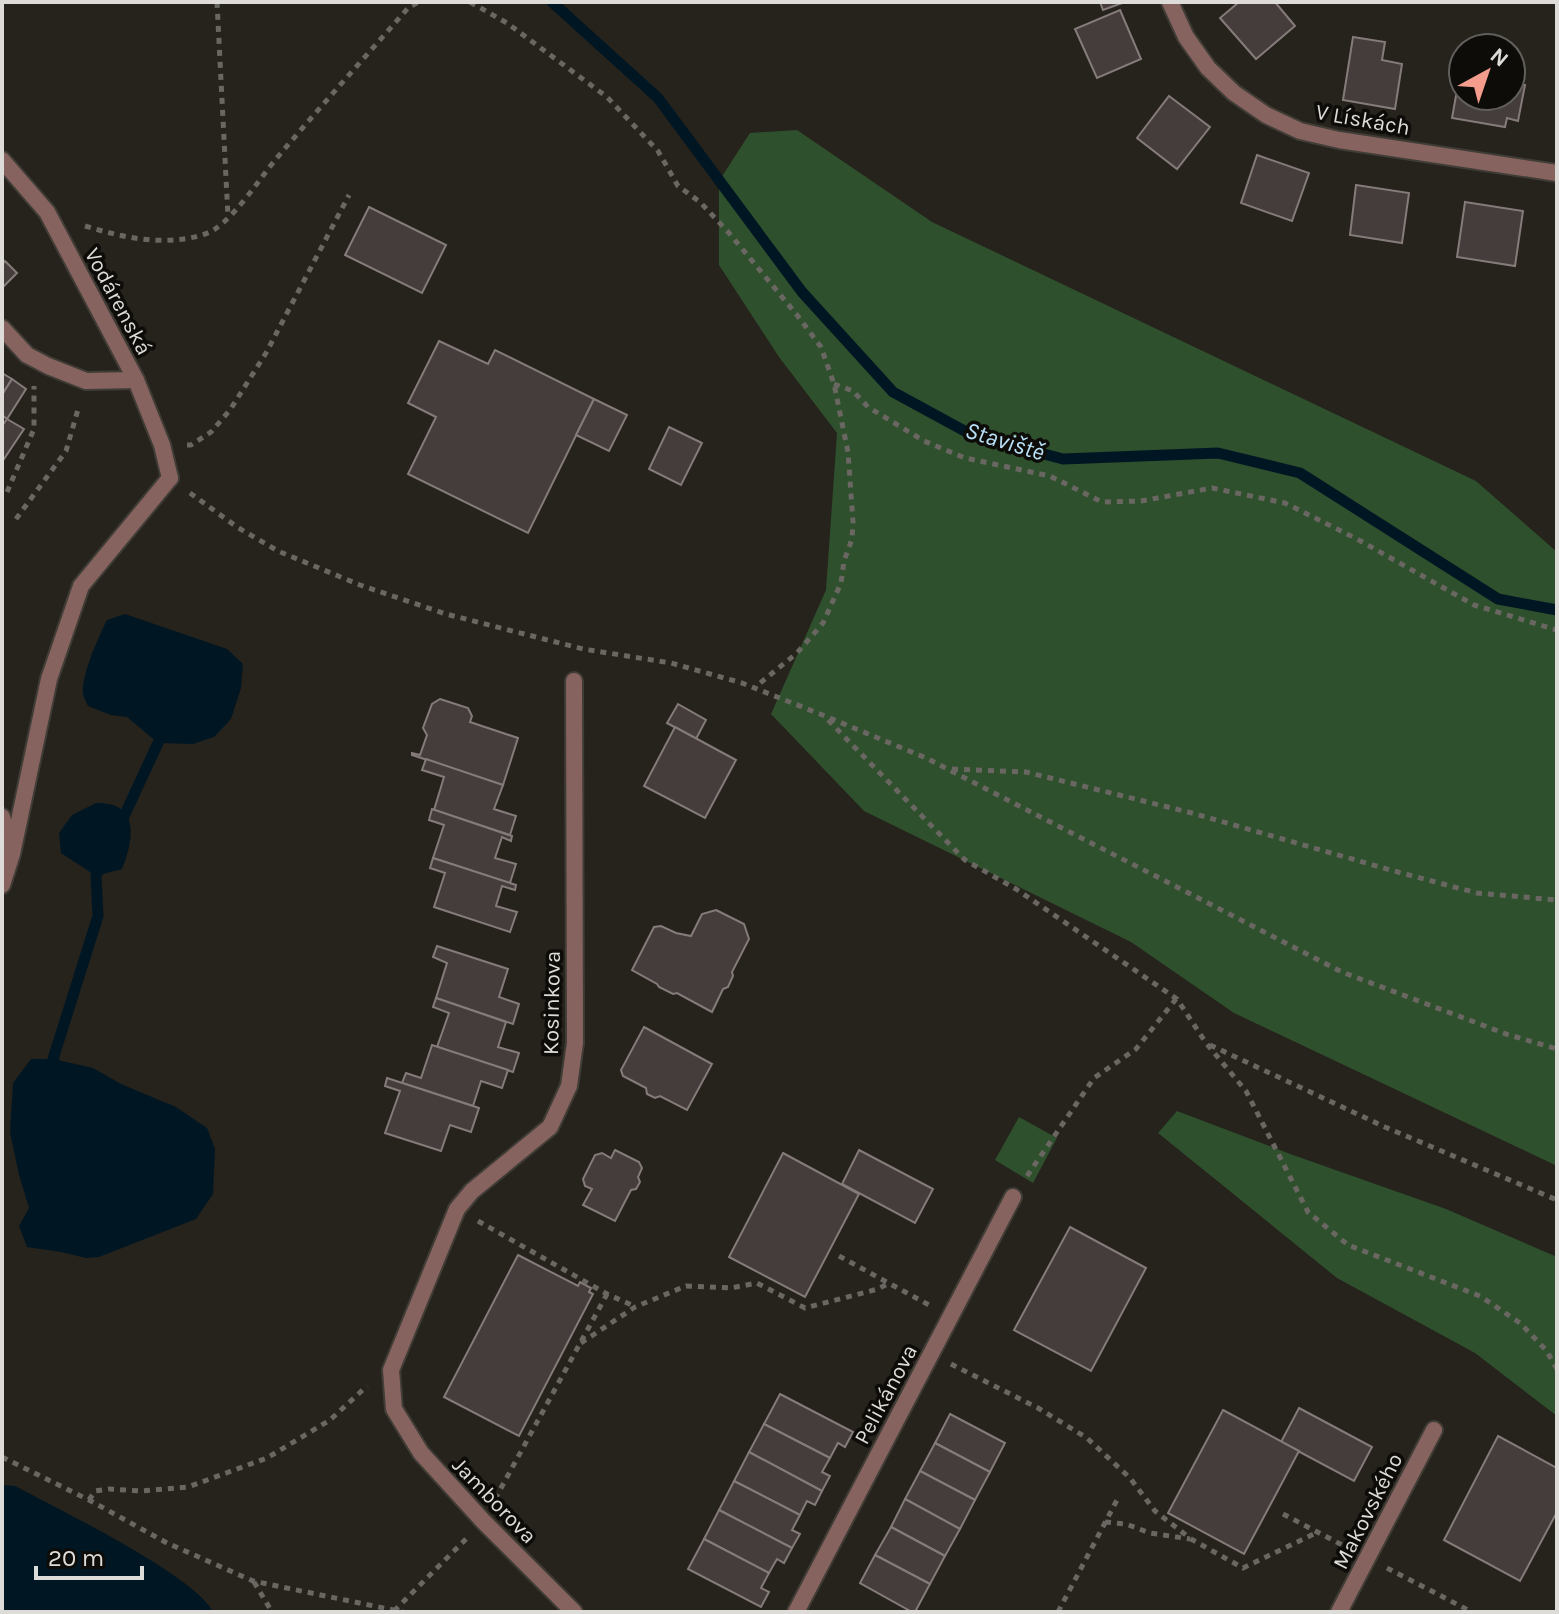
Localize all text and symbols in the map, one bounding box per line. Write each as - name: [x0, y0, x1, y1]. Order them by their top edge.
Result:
- north arrow: [1447, 32, 1527, 112]
- text: N: [1485, 42, 1514, 72]
- street label: V Lískách: [1314, 99, 1412, 141]
- street label: Vodárenská: [79, 244, 157, 359]
- water label: Staviště: [962, 416, 1048, 466]
- street label: Kosinkova: [538, 951, 566, 1055]
- street label: Pelikánova: [849, 1340, 923, 1449]
- street label: Makovského: [1328, 1449, 1408, 1574]
- street label: Jamborova: [447, 1452, 542, 1549]
- scale bar: [36, 1530, 142, 1580]
- text: 20 m: [48, 1544, 104, 1572]

